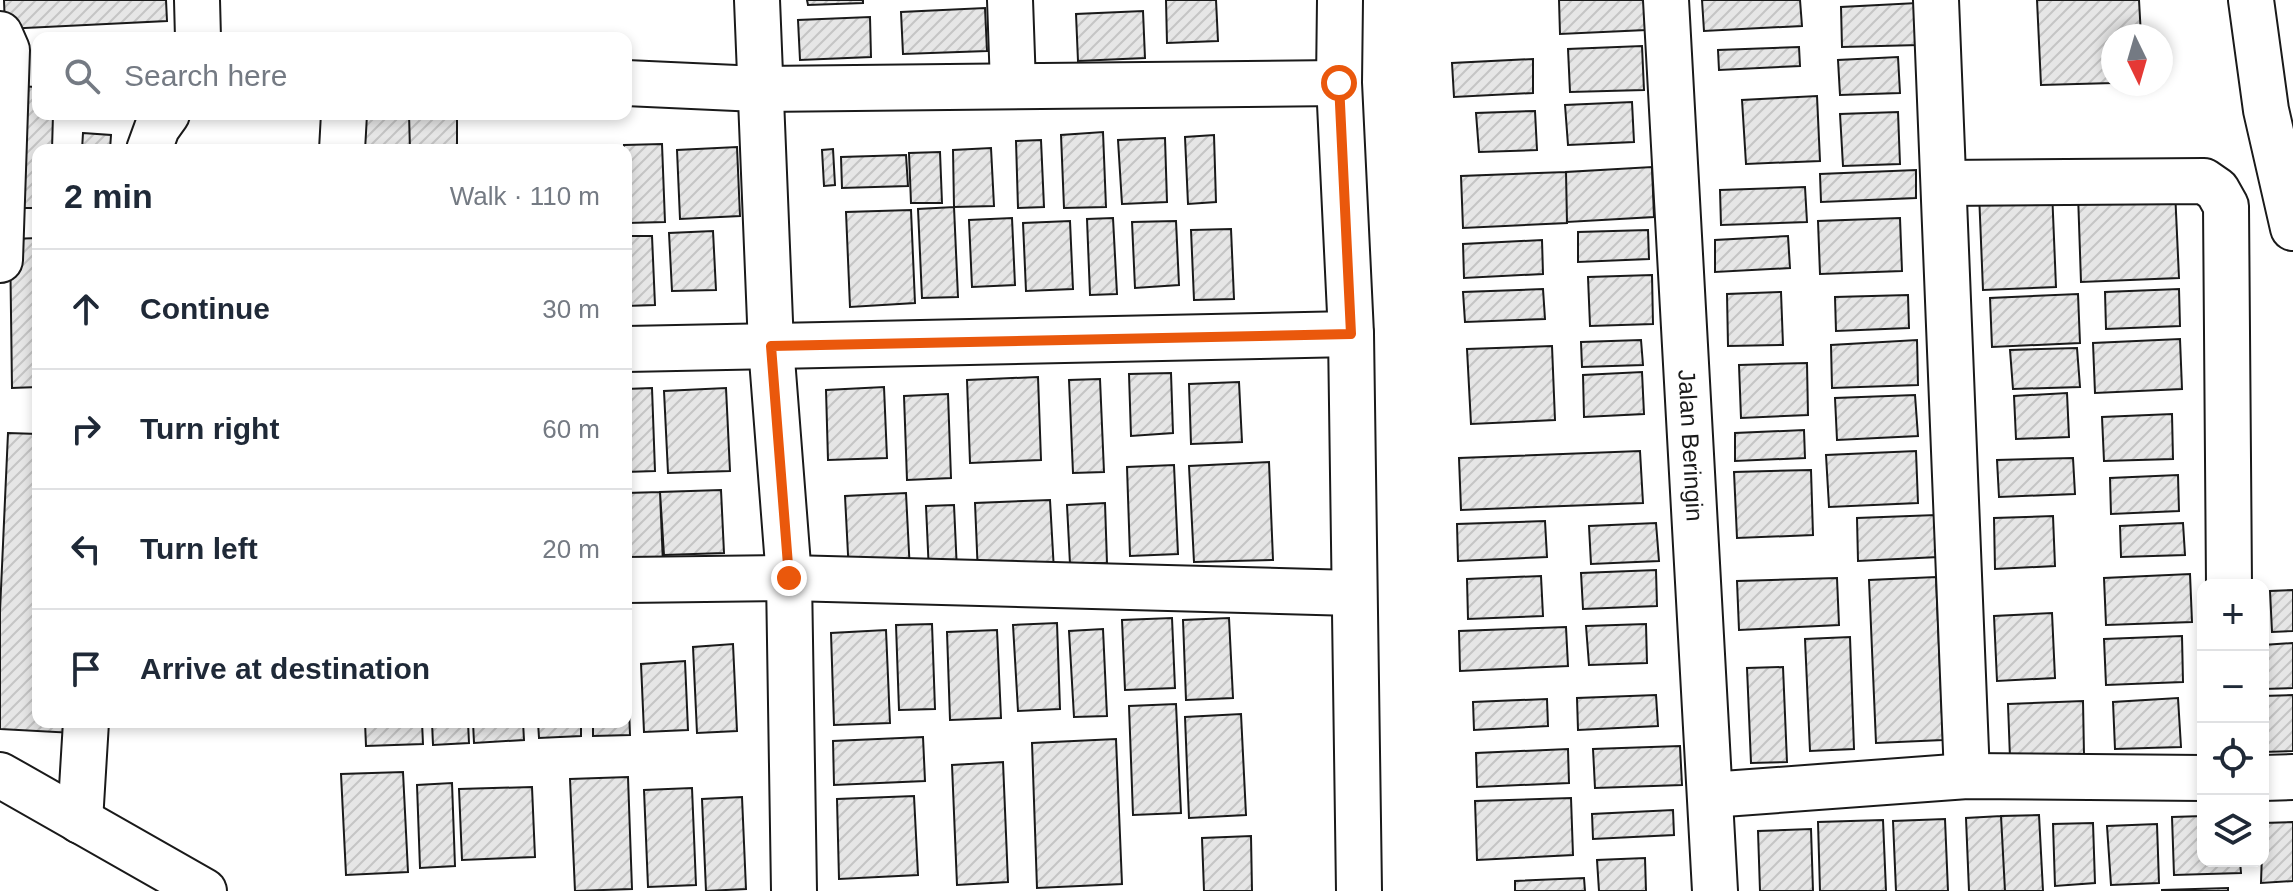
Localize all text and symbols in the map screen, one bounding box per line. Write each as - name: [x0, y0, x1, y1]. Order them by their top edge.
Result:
- north arrow: [2101, 24, 2173, 96]
- search box: [32, 32, 632, 120]
- icon: search: [60, 54, 104, 98]
- text: Search here: [124, 59, 287, 92]
- route start: [1321, 65, 1357, 101]
- text: 2 min: [64, 177, 153, 215]
- text: Walk · 110 m: [450, 181, 600, 211]
- icon: ahead: [64, 287, 108, 331]
- text: Continue: [140, 292, 270, 325]
- text: 30 m: [542, 294, 600, 324]
- street label: Jalan Beringin: [1673, 369, 1709, 522]
- icon: right: [64, 407, 108, 451]
- text: Turn right: [140, 412, 279, 445]
- text: 60 m: [542, 414, 600, 444]
- icon: left: [64, 527, 108, 571]
- text: Turn left: [140, 532, 258, 565]
- text: 20 m: [542, 534, 600, 564]
- route end: [771, 560, 807, 596]
- map controls: [2197, 579, 2269, 867]
- button: +: [2197, 579, 2269, 651]
- icon: arrive: [64, 647, 108, 691]
- button: −: [2197, 651, 2269, 723]
- text: Arrive at destination: [140, 652, 430, 685]
- button: locate: [2197, 723, 2269, 795]
- button: layers: [2197, 795, 2269, 867]

